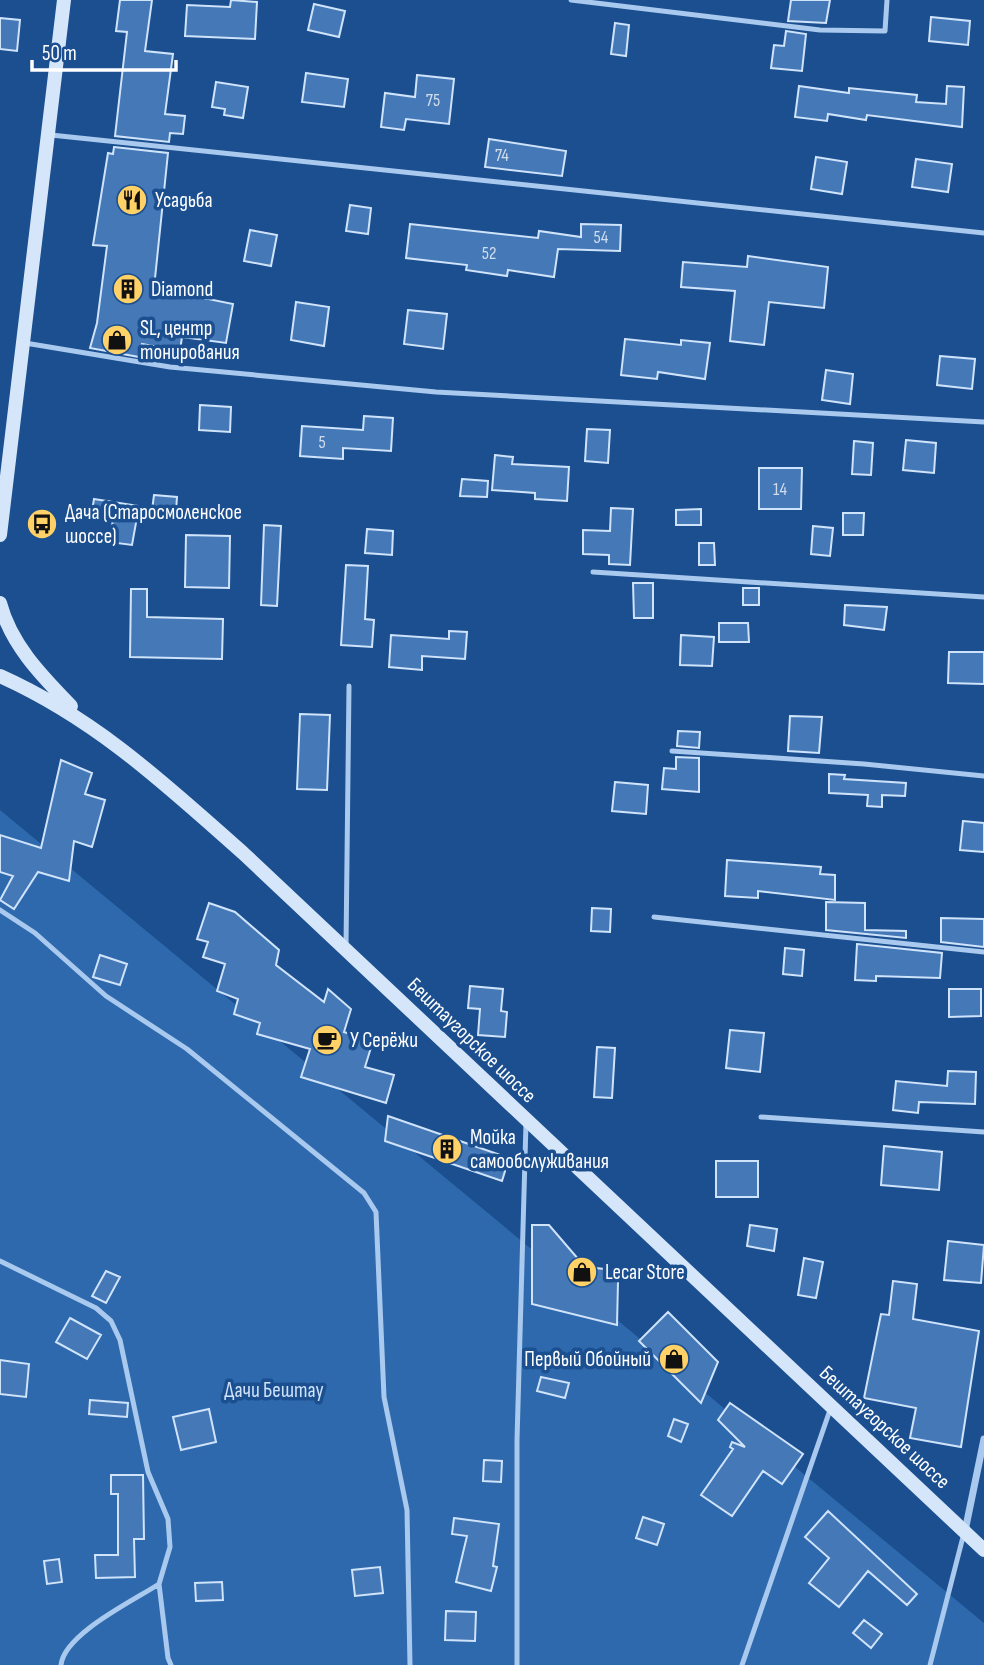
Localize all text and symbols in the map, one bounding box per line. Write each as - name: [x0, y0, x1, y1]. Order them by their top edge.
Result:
- scale bar: [32, 28, 175, 72]
- text: 50 m: [42, 41, 77, 66]
- house number: 75: [426, 90, 440, 111]
- house number: 74: [495, 145, 509, 166]
- restaurant icon: Усадьба: [115, 183, 149, 217]
- place label: Усадьба: [155, 188, 213, 213]
- house number: 54: [594, 227, 609, 248]
- house number: 52: [482, 243, 496, 264]
- building icon: Diamond: [111, 272, 145, 306]
- place label: Diamond: [151, 277, 213, 302]
- place label: SL, центр тонирования: [140, 316, 240, 365]
- shop icon: SL, центр тонирования: [100, 323, 134, 357]
- house number: 5: [318, 432, 326, 453]
- house number: 14: [773, 479, 787, 500]
- place label: Дача (Старосмоленское шоссе): [65, 500, 242, 549]
- bus stop icon: Дача (Старосмоленское шоссе): [25, 507, 59, 541]
- street label: Бештаугорское шоссе: [402, 973, 541, 1108]
- cafe icon: У Серёжи: [310, 1023, 344, 1057]
- place label: У Серёжи: [350, 1028, 418, 1053]
- place label: Мойка самообслуживания: [470, 1125, 609, 1174]
- building icon: Мойка самообслуживания: [430, 1132, 464, 1166]
- shop icon: Lecar Store: [565, 1255, 599, 1289]
- place label: Lecar Store: [605, 1260, 685, 1285]
- shop icon: Первый Обойный: [657, 1342, 691, 1376]
- place label: Первый Обойный: [524, 1347, 651, 1372]
- street label: Бештаугорское шоссе: [814, 1360, 955, 1494]
- park label: Дачи Бештау: [224, 1378, 324, 1403]

